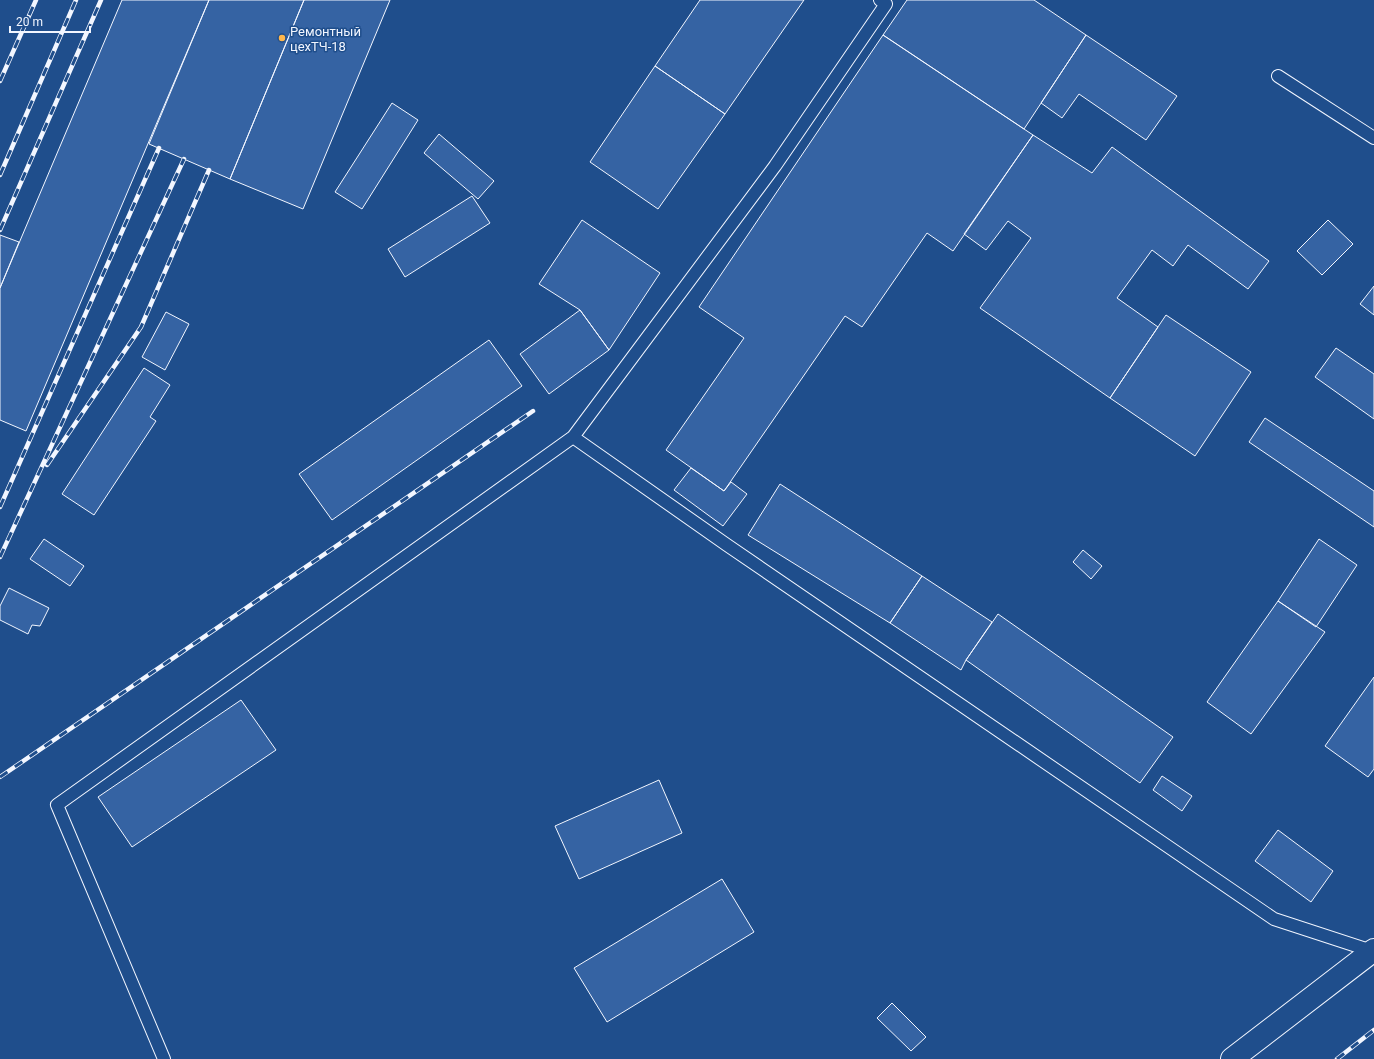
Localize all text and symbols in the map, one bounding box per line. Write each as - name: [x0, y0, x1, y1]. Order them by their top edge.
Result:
- scale bar: [10, 8, 90, 34]
- text: 20 m: [16, 15, 43, 29]
- place label: Ремонтный цехТЧ-18: [290, 24, 361, 54]
- marker: Ремонтный цехТЧ-18: [277, 33, 287, 43]

